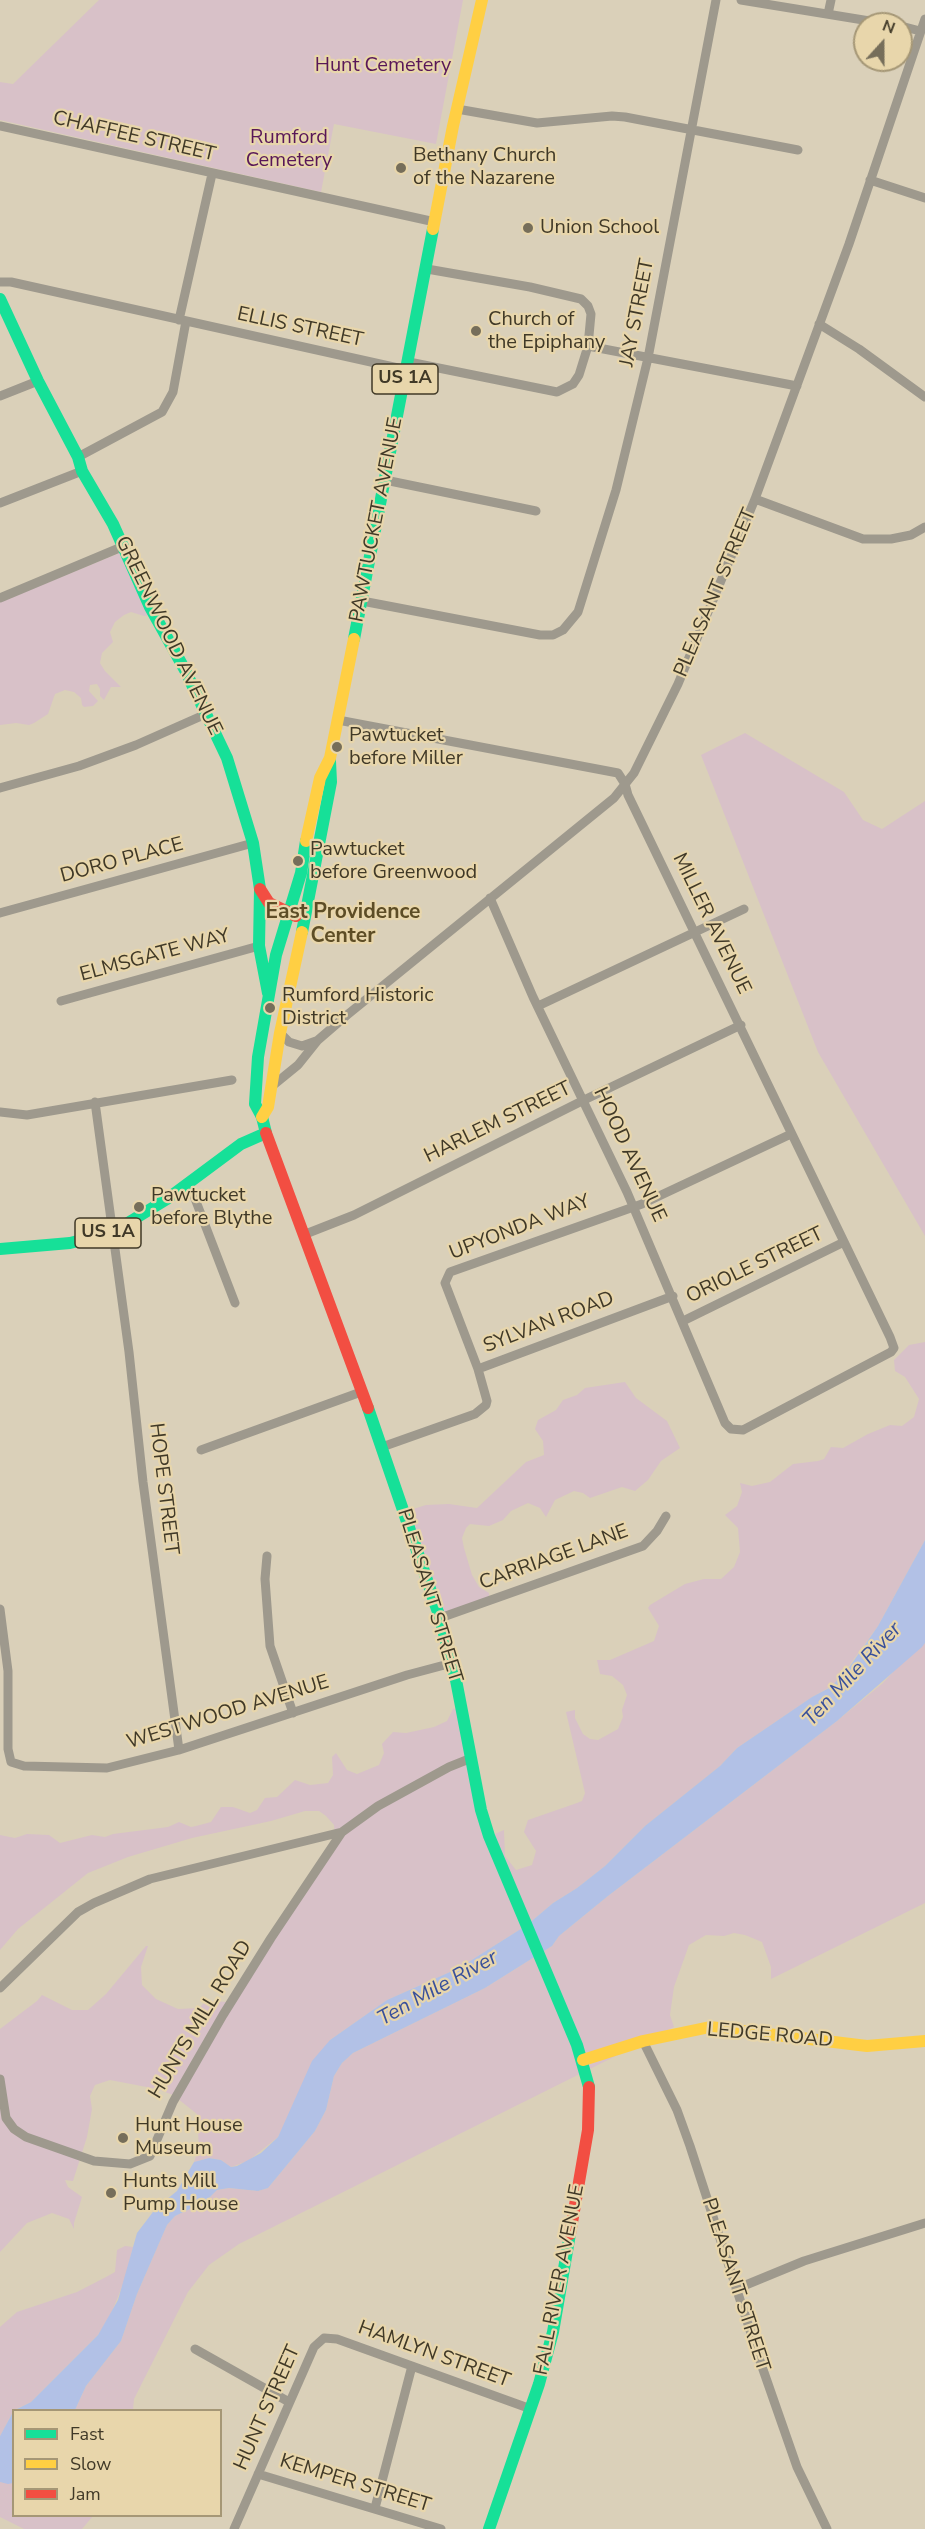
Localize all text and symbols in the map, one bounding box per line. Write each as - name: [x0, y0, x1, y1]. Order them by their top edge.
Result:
- north arrow: [853, 12, 913, 72]
- text: N: [879, 15, 898, 39]
- park label: Hunt Cemetery: [315, 54, 451, 78]
- street label: CHAFFEE STREET: [50, 107, 218, 167]
- park label: Rumford Cemetery: [246, 126, 332, 173]
- place label: Bethany Church of the Nazarene: [413, 144, 556, 191]
- marker: Bethany Church of the Nazarene: [394, 161, 408, 175]
- place label: Union School: [540, 216, 659, 240]
- marker: Union School: [521, 221, 535, 235]
- street label: JAY STREET: [616, 257, 660, 369]
- street label: ELLIS STREET: [235, 303, 365, 353]
- place label: Church of the Epiphany: [488, 308, 605, 355]
- marker: Church of the Epiphany: [469, 324, 483, 338]
- road number: US 1A: [372, 364, 438, 394]
- street label: PAWTUCKET AVENUE: [345, 416, 409, 624]
- street label: PLEASANT STREET: [670, 505, 762, 681]
- street label: GREENWOOD AVENUE: [109, 533, 227, 739]
- place label: Pawtucket before Miller: [349, 724, 463, 771]
- marker: Pawtucket before Miller: [330, 740, 344, 754]
- street label: DORO PLACE: [58, 833, 186, 889]
- place label: Pawtucket before Greenwood: [310, 838, 477, 885]
- street label: MILLER AVENUE: [666, 850, 756, 998]
- marker: Pawtucket before Greenwood: [291, 854, 305, 868]
- district label: East Providence Center: [265, 900, 421, 950]
- street label: ELMSGATE WAY: [77, 924, 233, 988]
- place label: Rumford Historic District: [282, 984, 434, 1031]
- marker: Rumford Historic District: [263, 1001, 277, 1015]
- street label: HARLEM STREET: [421, 1077, 575, 1169]
- street label: HOOD AVENUE: [587, 1084, 671, 1226]
- place label: Pawtucket before Blythe: [151, 1184, 272, 1231]
- street label: UPYONDA WAY: [446, 1190, 594, 1266]
- marker: Pawtucket before Blythe: [132, 1200, 146, 1214]
- road number: US 1A: [75, 1218, 141, 1248]
- street label: ORIOLE STREET: [683, 1222, 827, 1310]
- street label: SYLVAN ROAD: [480, 1287, 618, 1359]
- street label: HOPE STREET: [143, 1422, 183, 1556]
- street label: PLEASANT STREET: [391, 1506, 467, 1686]
- street label: CARRIAGE LANE: [476, 1520, 632, 1596]
- water label: Ten Mile River: [798, 1618, 908, 1732]
- street label: WESTWOOD AVENUE: [124, 1671, 332, 1755]
- street label: HUNTS MILL ROAD: [144, 1936, 258, 2104]
- water label: Ten Mile River: [374, 1946, 502, 2032]
- street label: LEDGE ROAD: [706, 2019, 834, 2053]
- place label: Hunt House Museum: [135, 2114, 243, 2161]
- marker: Hunt House Museum: [116, 2131, 130, 2145]
- place label: Hunts Mill Pump House: [123, 2170, 238, 2217]
- street label: FALL RIVER AVENUE: [530, 2183, 590, 2377]
- marker: Hunts Mill Pump House: [104, 2186, 118, 2200]
- street label: PLEASANT STREET: [696, 2195, 774, 2375]
- street label: HAMLYN STREET: [355, 2316, 513, 2394]
- street label: HUNT STREET: [230, 2342, 306, 2474]
- legend: [12, 2409, 222, 2517]
- text: Fast: [70, 2422, 104, 2446]
- street label: KEMPER STREET: [277, 2450, 433, 2518]
- text: Slow: [70, 2452, 111, 2476]
- text: Jam: [70, 2482, 101, 2506]

